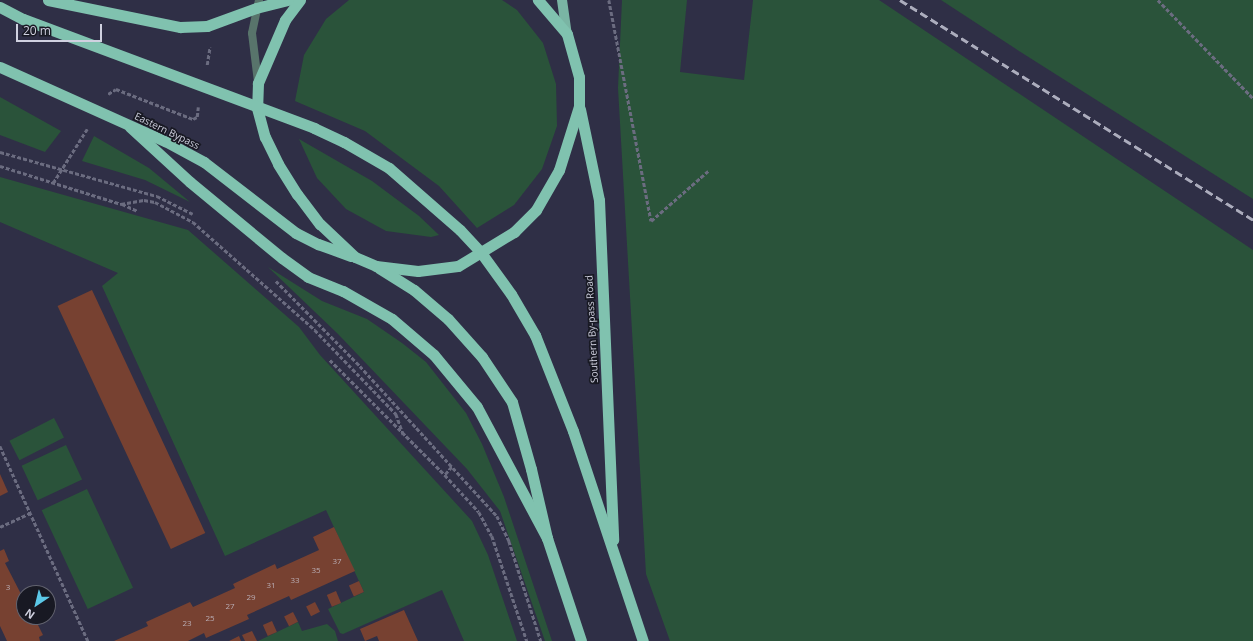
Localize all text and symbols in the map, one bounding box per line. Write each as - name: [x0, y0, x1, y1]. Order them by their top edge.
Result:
- scale bar: [18, 16, 104, 42]
- text: 20 m: [23, 22, 51, 39]
- street label: Eastern Bypass: [133, 110, 201, 152]
- street label: Southern By-pass Road: [583, 275, 601, 383]
- house number: 37: [332, 556, 342, 566]
- house number: 35: [311, 565, 321, 575]
- house number: 33: [290, 575, 300, 585]
- house number: 31: [266, 580, 276, 590]
- house number: 3: [6, 582, 10, 592]
- north arrow: [16, 585, 56, 625]
- house number: 29: [246, 592, 256, 602]
- house number: 27: [225, 601, 235, 611]
- text: N: [21, 606, 37, 623]
- house number: 25: [205, 613, 215, 623]
- house number: 23: [182, 618, 192, 628]

